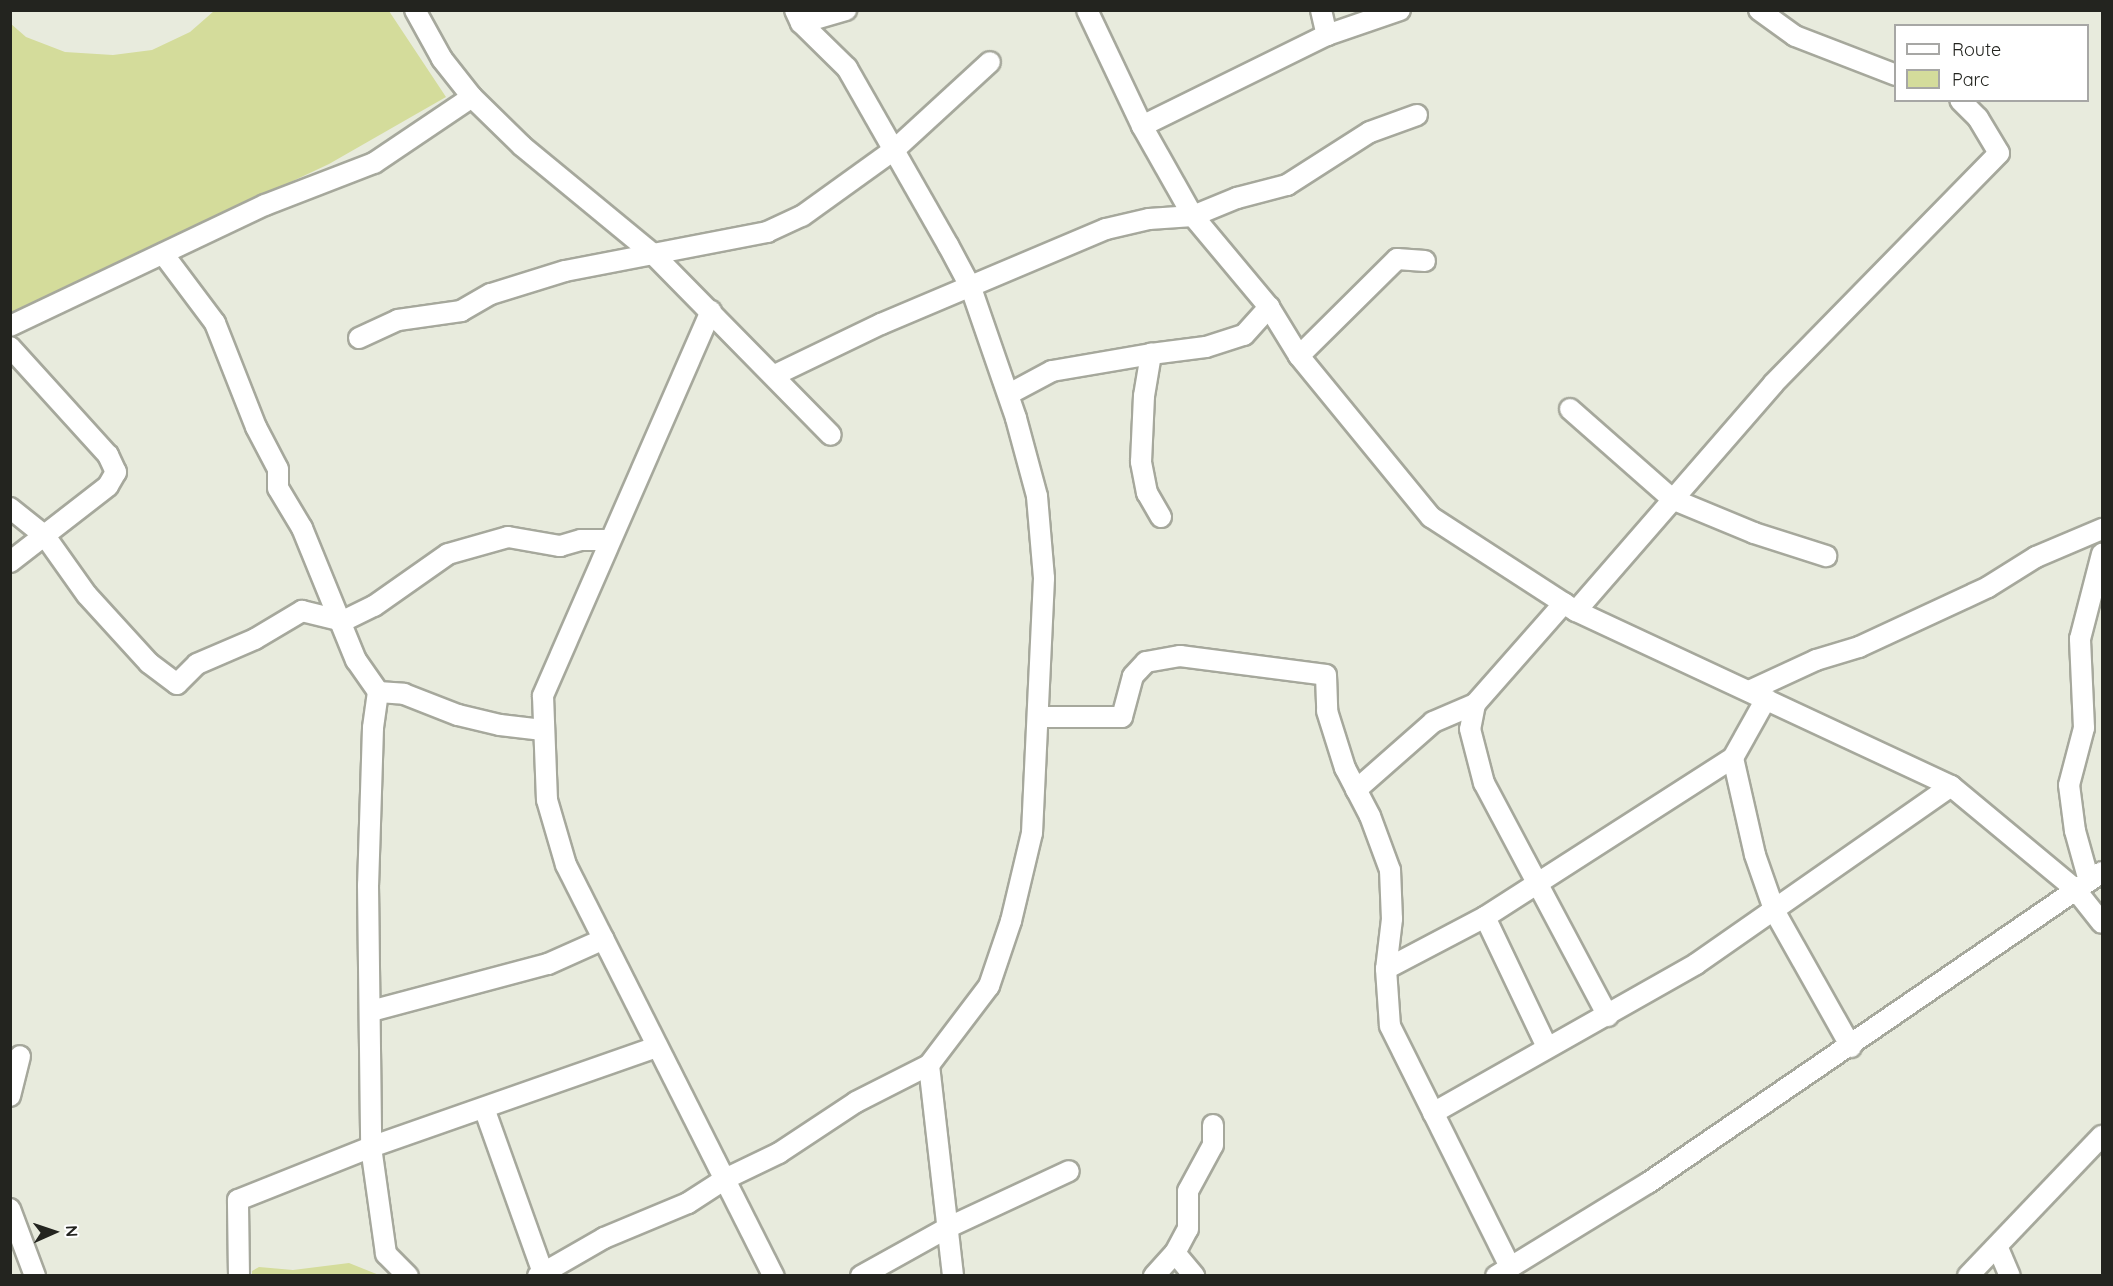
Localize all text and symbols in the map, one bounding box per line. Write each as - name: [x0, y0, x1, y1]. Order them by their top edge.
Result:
- legend: [1894, 24, 2089, 102]
- text: Route: [1952, 38, 2001, 61]
- text: Parc: [1952, 68, 1989, 91]
- north arrow: [24, 1202, 84, 1262]
- text: N: [62, 1225, 82, 1237]

